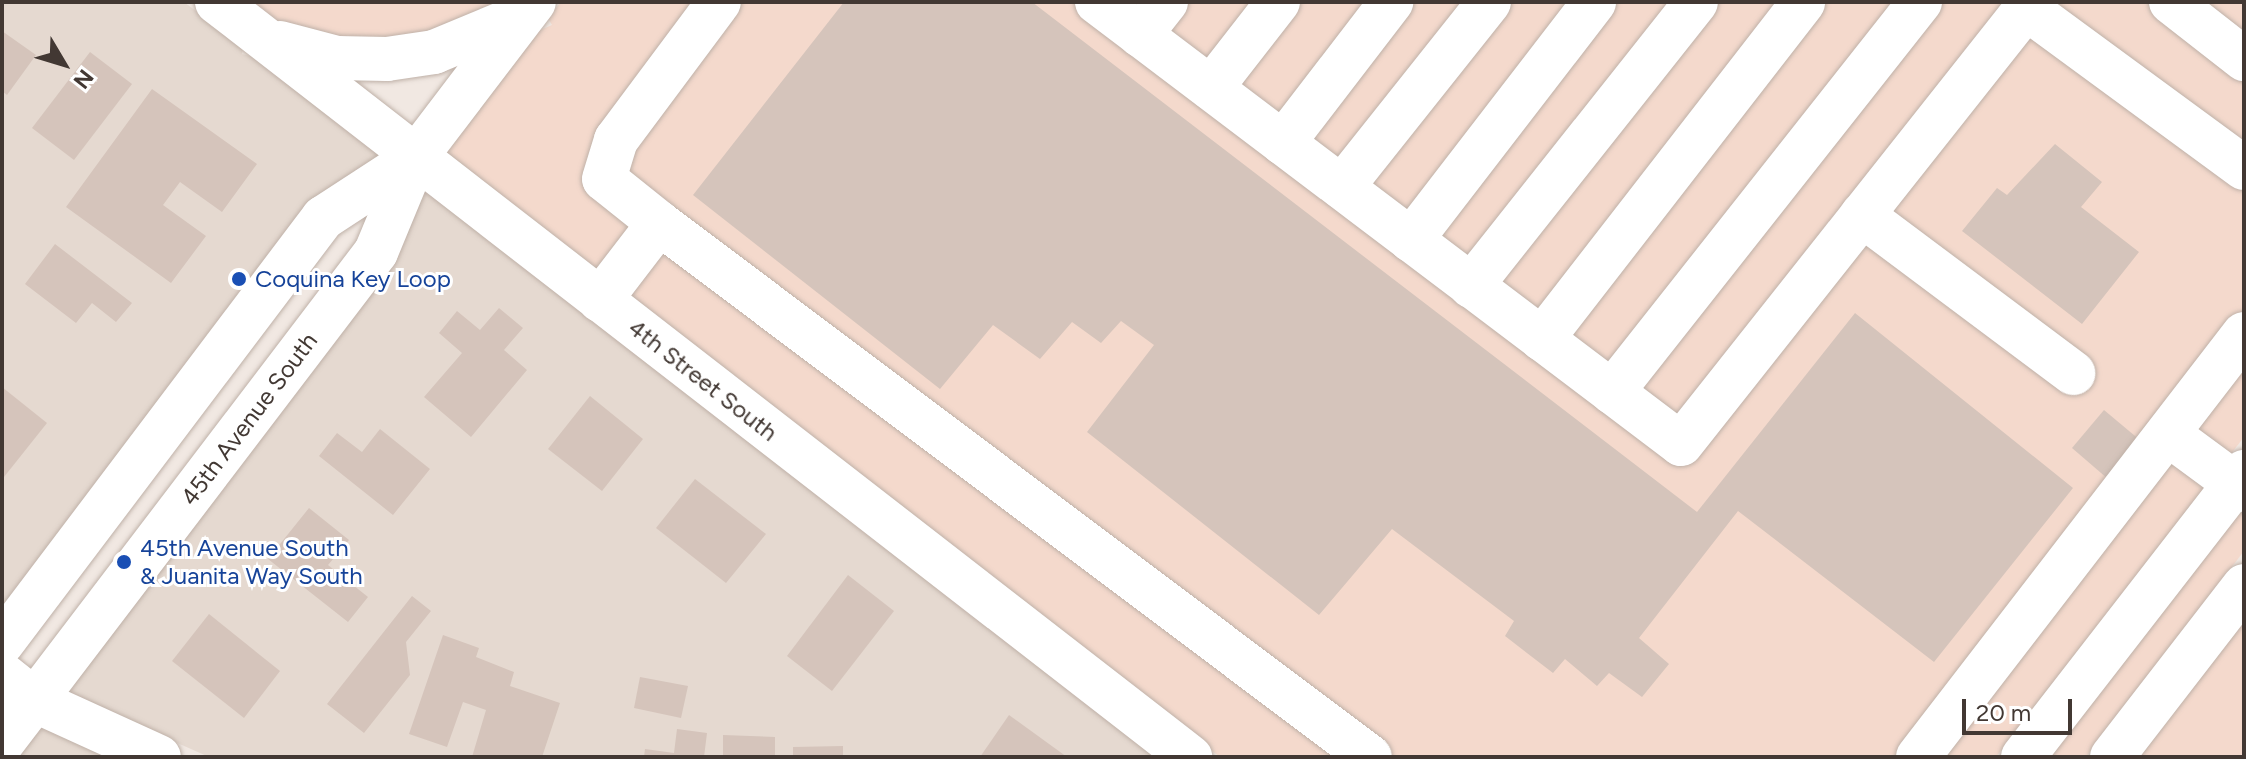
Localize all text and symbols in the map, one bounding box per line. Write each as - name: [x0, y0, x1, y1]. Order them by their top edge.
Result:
- north arrow: [24, 24, 104, 104]
- text: N: [67, 64, 99, 94]
- place label: Coquina Key Loop: [255, 265, 451, 293]
- marker: Coquina Key Loop: [230, 270, 248, 288]
- street label: 4th Street South: [623, 313, 783, 447]
- street label: 45th Avenue South: [175, 327, 323, 511]
- place label: 45th Avenue South & Juanita Way South: [140, 534, 363, 590]
- marker: 45th Avenue South & Juanita Way South: [115, 553, 133, 571]
- scale bar: [1966, 683, 2076, 733]
- text: 20 m: [1976, 698, 2031, 727]

